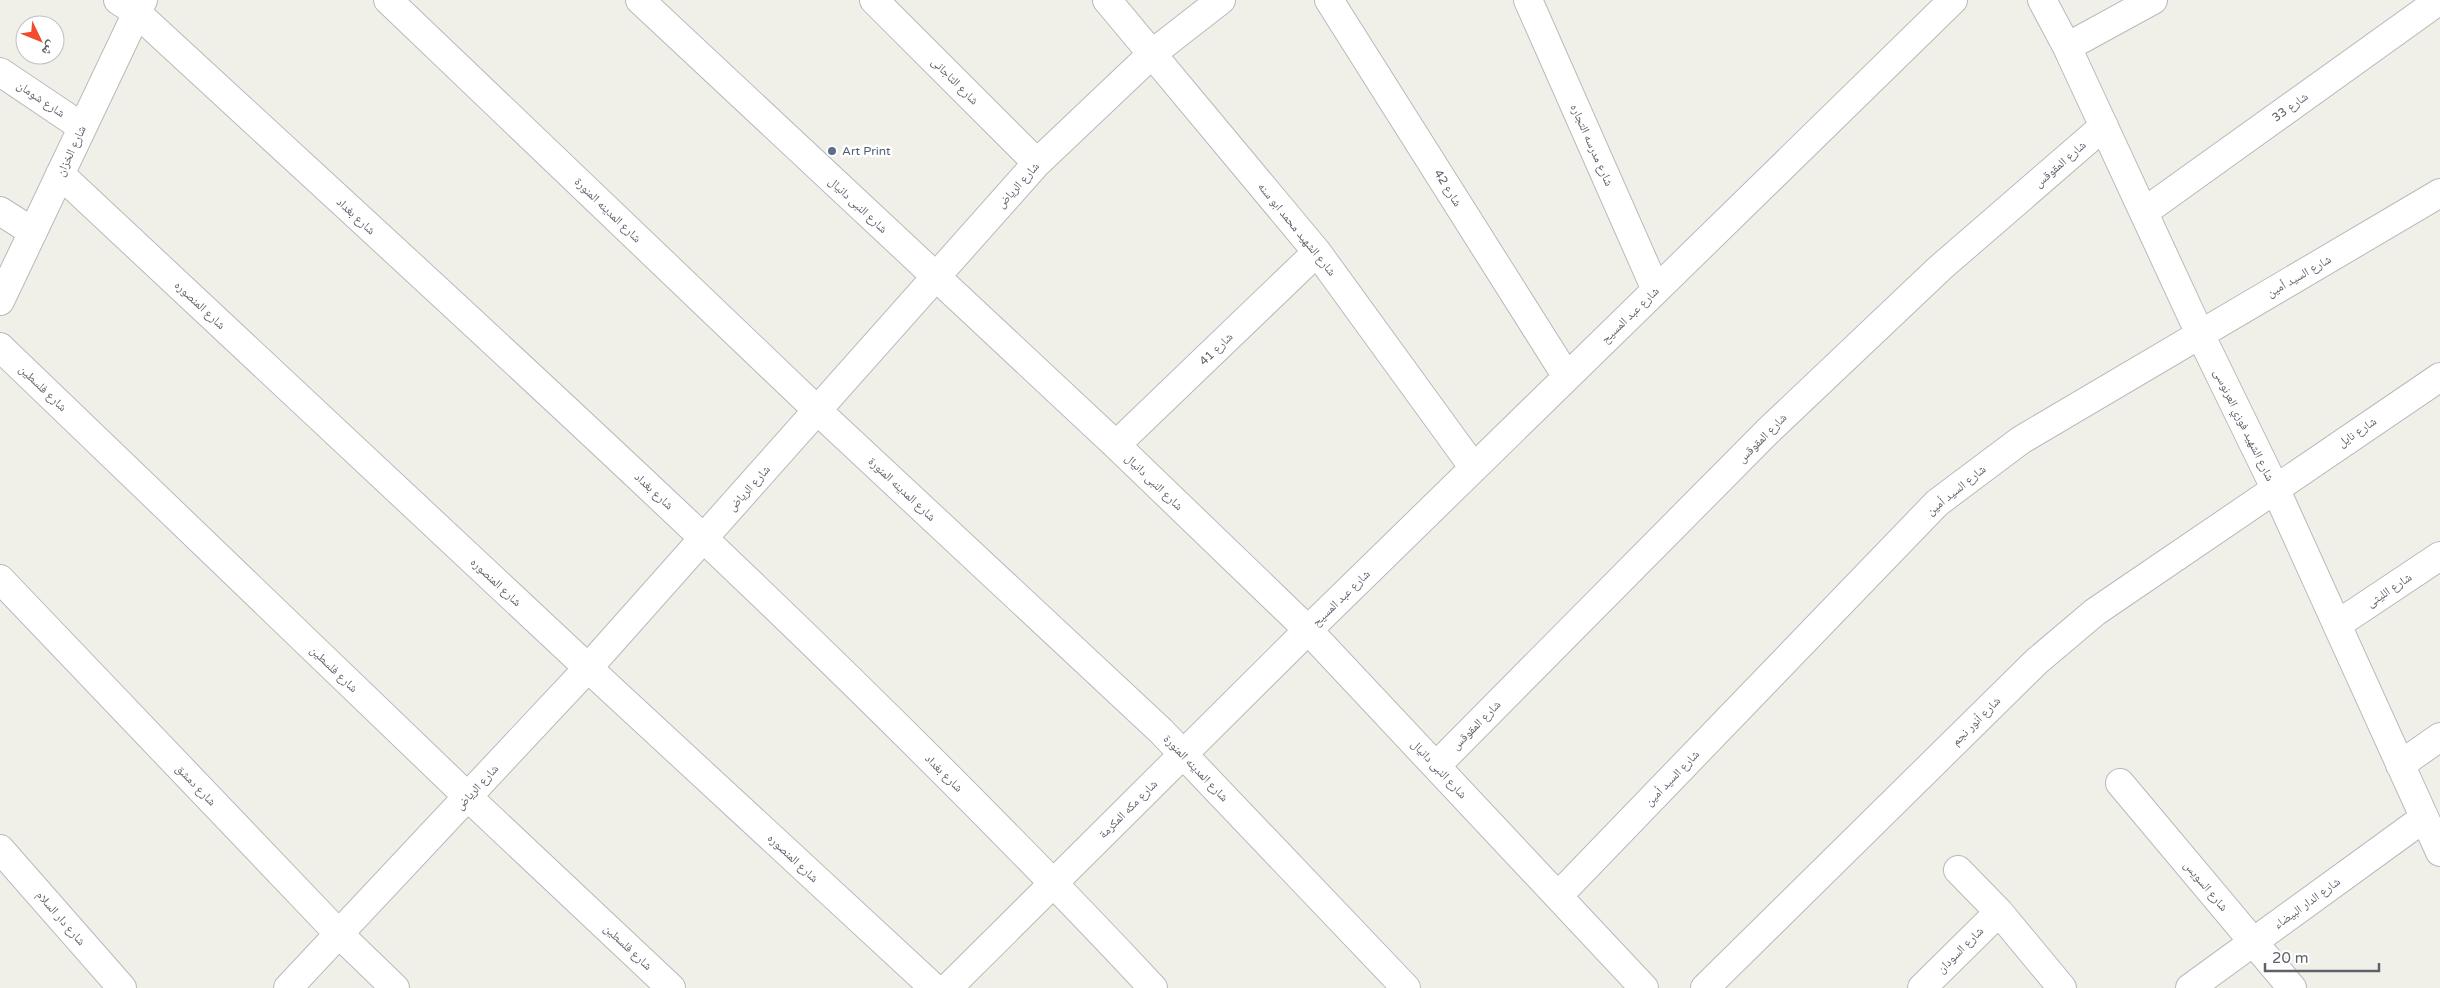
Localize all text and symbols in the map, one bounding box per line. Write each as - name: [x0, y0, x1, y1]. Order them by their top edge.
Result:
- north arrow: [15, 15, 65, 65]
- text: ش: [38, 37, 60, 60]
- street label: شارع التاجانى: [928, 55, 982, 108]
- street label: شارع شومان: [14, 78, 68, 121]
- street label: شارع 33: [2269, 89, 2311, 126]
- street label: شارع مدرسه التجاره: [1567, 102, 1616, 189]
- street label: شارع الخزان: [53, 123, 90, 179]
- street label: شارع المقوقس: [2031, 138, 2089, 191]
- place label: Art Print: [842, 144, 891, 158]
- marker: Art Print: [826, 145, 838, 157]
- street label: شارع الرياض: [994, 159, 1043, 211]
- street label: شارع 42: [1430, 167, 1465, 210]
- street label: شارع النبى دانيال: [825, 174, 890, 237]
- street label: شارع المدينه المنورة: [571, 175, 644, 246]
- street label: شارع الشهيد محمد ابو سنه: [1254, 180, 1339, 279]
- street label: شارع بغداد: [333, 195, 378, 238]
- street label: شارع السيد أمين: [2264, 252, 2334, 301]
- street label: شارع المنصوره: [171, 278, 228, 333]
- street label: شارع عبد المسيح: [1598, 284, 1663, 347]
- street label: شارع 41: [1196, 330, 1236, 369]
- street label: شارع فلسطين: [16, 362, 70, 415]
- street label: شارع الشهيد فوزي العرنوسى: [2208, 367, 2277, 485]
- street label: شارع المقوقس: [1734, 410, 1790, 466]
- street label: شارع نايل: [2335, 414, 2380, 451]
- street label: شارع النبى دانيال: [1121, 451, 1186, 514]
- street label: شارع المدينه المنورة: [865, 454, 939, 525]
- street label: شارع الرياض: [725, 462, 774, 514]
- street label: شارع السيد أمين: [1924, 462, 1989, 519]
- street label: شارع بغداد: [631, 470, 676, 513]
- street label: شارع المنصوره: [467, 555, 524, 610]
- street label: شارع عبد المسيح: [1309, 567, 1374, 630]
- street label: شارع الليثى: [2364, 570, 2415, 611]
- street label: شارع فلسطين: [307, 643, 361, 696]
- street label: شارع أنور نجم: [1949, 694, 2004, 749]
- street label: شارع المقوقس: [1448, 697, 1504, 753]
- street label: شارع المدينه المنورة: [1160, 732, 1231, 805]
- street label: شارع النبى دانيال: [1407, 737, 1470, 802]
- street label: شارع السيد أمين: [1642, 747, 1703, 809]
- street label: شارع بغداد: [921, 751, 966, 796]
- street label: شارع دمشق: [172, 761, 219, 809]
- street label: شارع الرياض: [453, 762, 502, 813]
- street label: شارع مكه المكرمة: [1096, 777, 1161, 842]
- street label: شارع المنصوره: [764, 831, 821, 886]
- street label: شارع السويس: [2180, 858, 2231, 915]
- street label: شارع الدار البيضاء: [2271, 874, 2344, 933]
- street label: شارع دار السلام: [33, 888, 89, 949]
- street label: شارع فلسطين: [600, 921, 655, 974]
- street label: شارع السودان: [1934, 924, 1987, 977]
- scale bar: [2265, 940, 2379, 972]
- text: 20 m: [2272, 949, 2309, 967]

